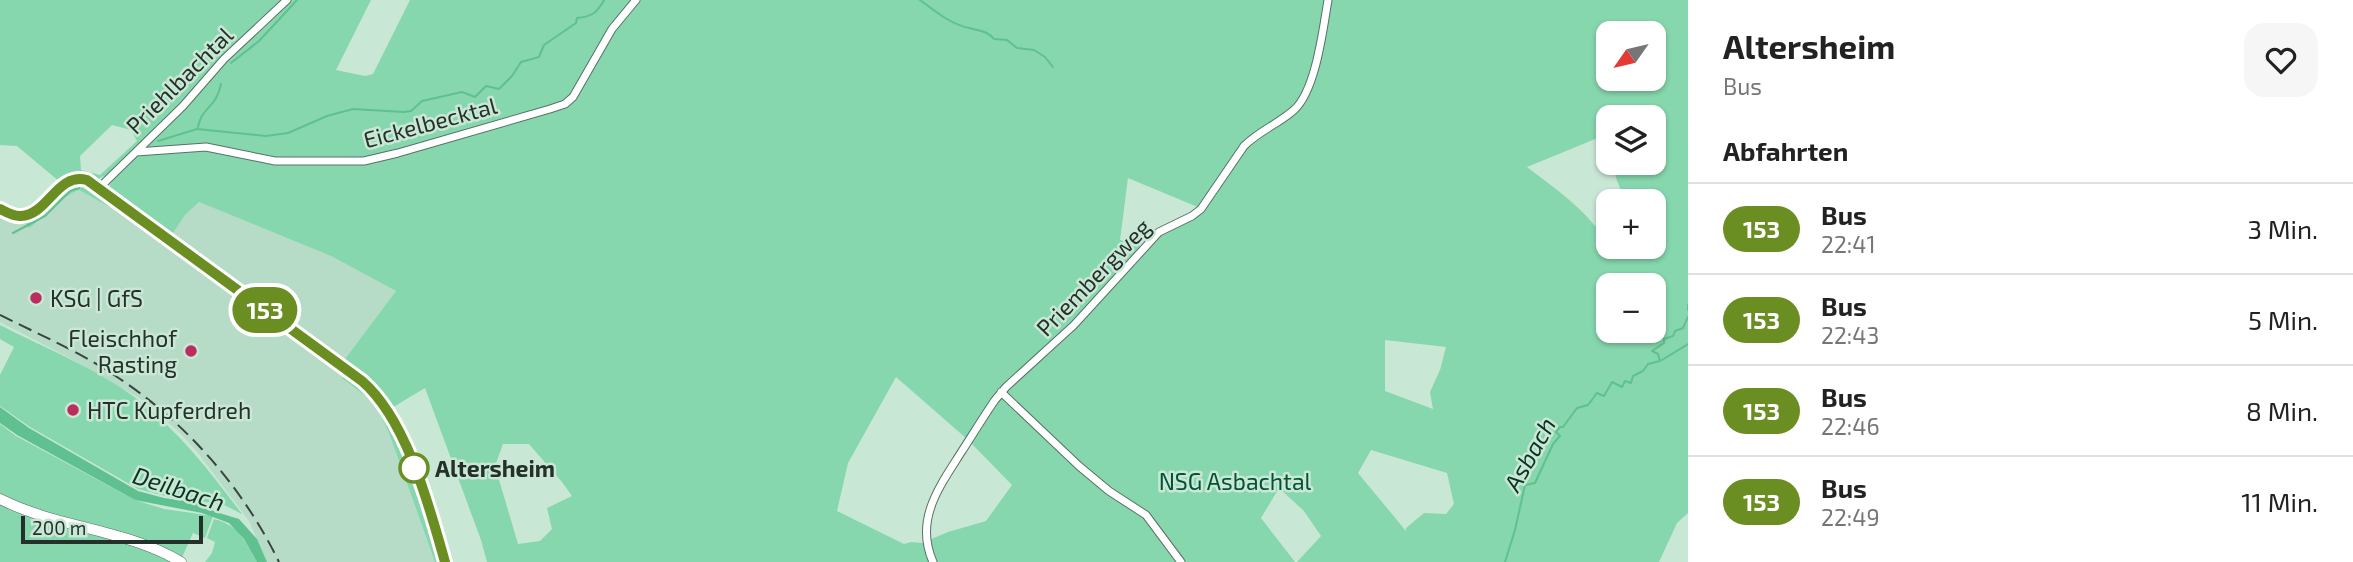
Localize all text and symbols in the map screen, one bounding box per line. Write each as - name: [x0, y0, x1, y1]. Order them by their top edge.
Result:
- street label: Priehlbachtal: [120, 21, 238, 139]
- north arrow: [1596, 21, 1666, 91]
- map controls: [1596, 21, 1666, 343]
- button: heart: [2244, 23, 2318, 97]
- text: Altersheim: [1723, 26, 1895, 66]
- text: Bus: [1723, 72, 1762, 100]
- street label: Eickelbecktal: [360, 91, 500, 153]
- button: layers: [1596, 105, 1666, 175]
- text: Abfahrten: [1723, 135, 1848, 166]
- button: +: [1596, 189, 1666, 259]
- text: Bus: [1821, 199, 1867, 230]
- street label: Priembergweg: [1030, 212, 1156, 342]
- text: 3 Min.: [2247, 213, 2318, 244]
- text: 153: [1743, 214, 1780, 243]
- text: 22:41: [1821, 230, 1876, 258]
- button: −: [1596, 273, 1666, 343]
- place label: KSG | GfS: [50, 284, 143, 312]
- line badge: 153: [225, 287, 305, 333]
- marker: KSG | GfS: [28, 290, 44, 306]
- text: Bus: [1821, 290, 1867, 321]
- text: 153: [246, 295, 284, 324]
- text: 5 Min.: [2248, 304, 2318, 335]
- text: 153: [1743, 305, 1780, 334]
- text: 22:43: [1821, 321, 1879, 349]
- place label: Fleischhof Rasting: [68, 324, 178, 378]
- marker: Fleischhof Rasting: [183, 343, 199, 359]
- text: Bus: [1821, 381, 1867, 412]
- text: 8 Min.: [2246, 395, 2318, 426]
- place label: HTC Kupferdreh: [87, 396, 251, 424]
- text: 153: [1743, 396, 1780, 425]
- marker: HTC Kupferdreh: [65, 402, 81, 418]
- water label: Asbach: [1496, 412, 1561, 497]
- text: 22:46: [1821, 412, 1880, 440]
- marker: Altersheim: [399, 453, 429, 483]
- place label: Altersheim: [435, 454, 555, 482]
- water label: Deilbach: [129, 460, 229, 516]
- park label: NSG Asbachtal: [1159, 467, 1312, 495]
- text: Bus: [1821, 472, 1867, 503]
- text: 11 Min.: [2241, 486, 2318, 517]
- text: 153: [1743, 487, 1780, 516]
- text: 22:49: [1821, 503, 1880, 531]
- scale bar: [21, 513, 203, 545]
- text: 200 m: [32, 516, 86, 539]

